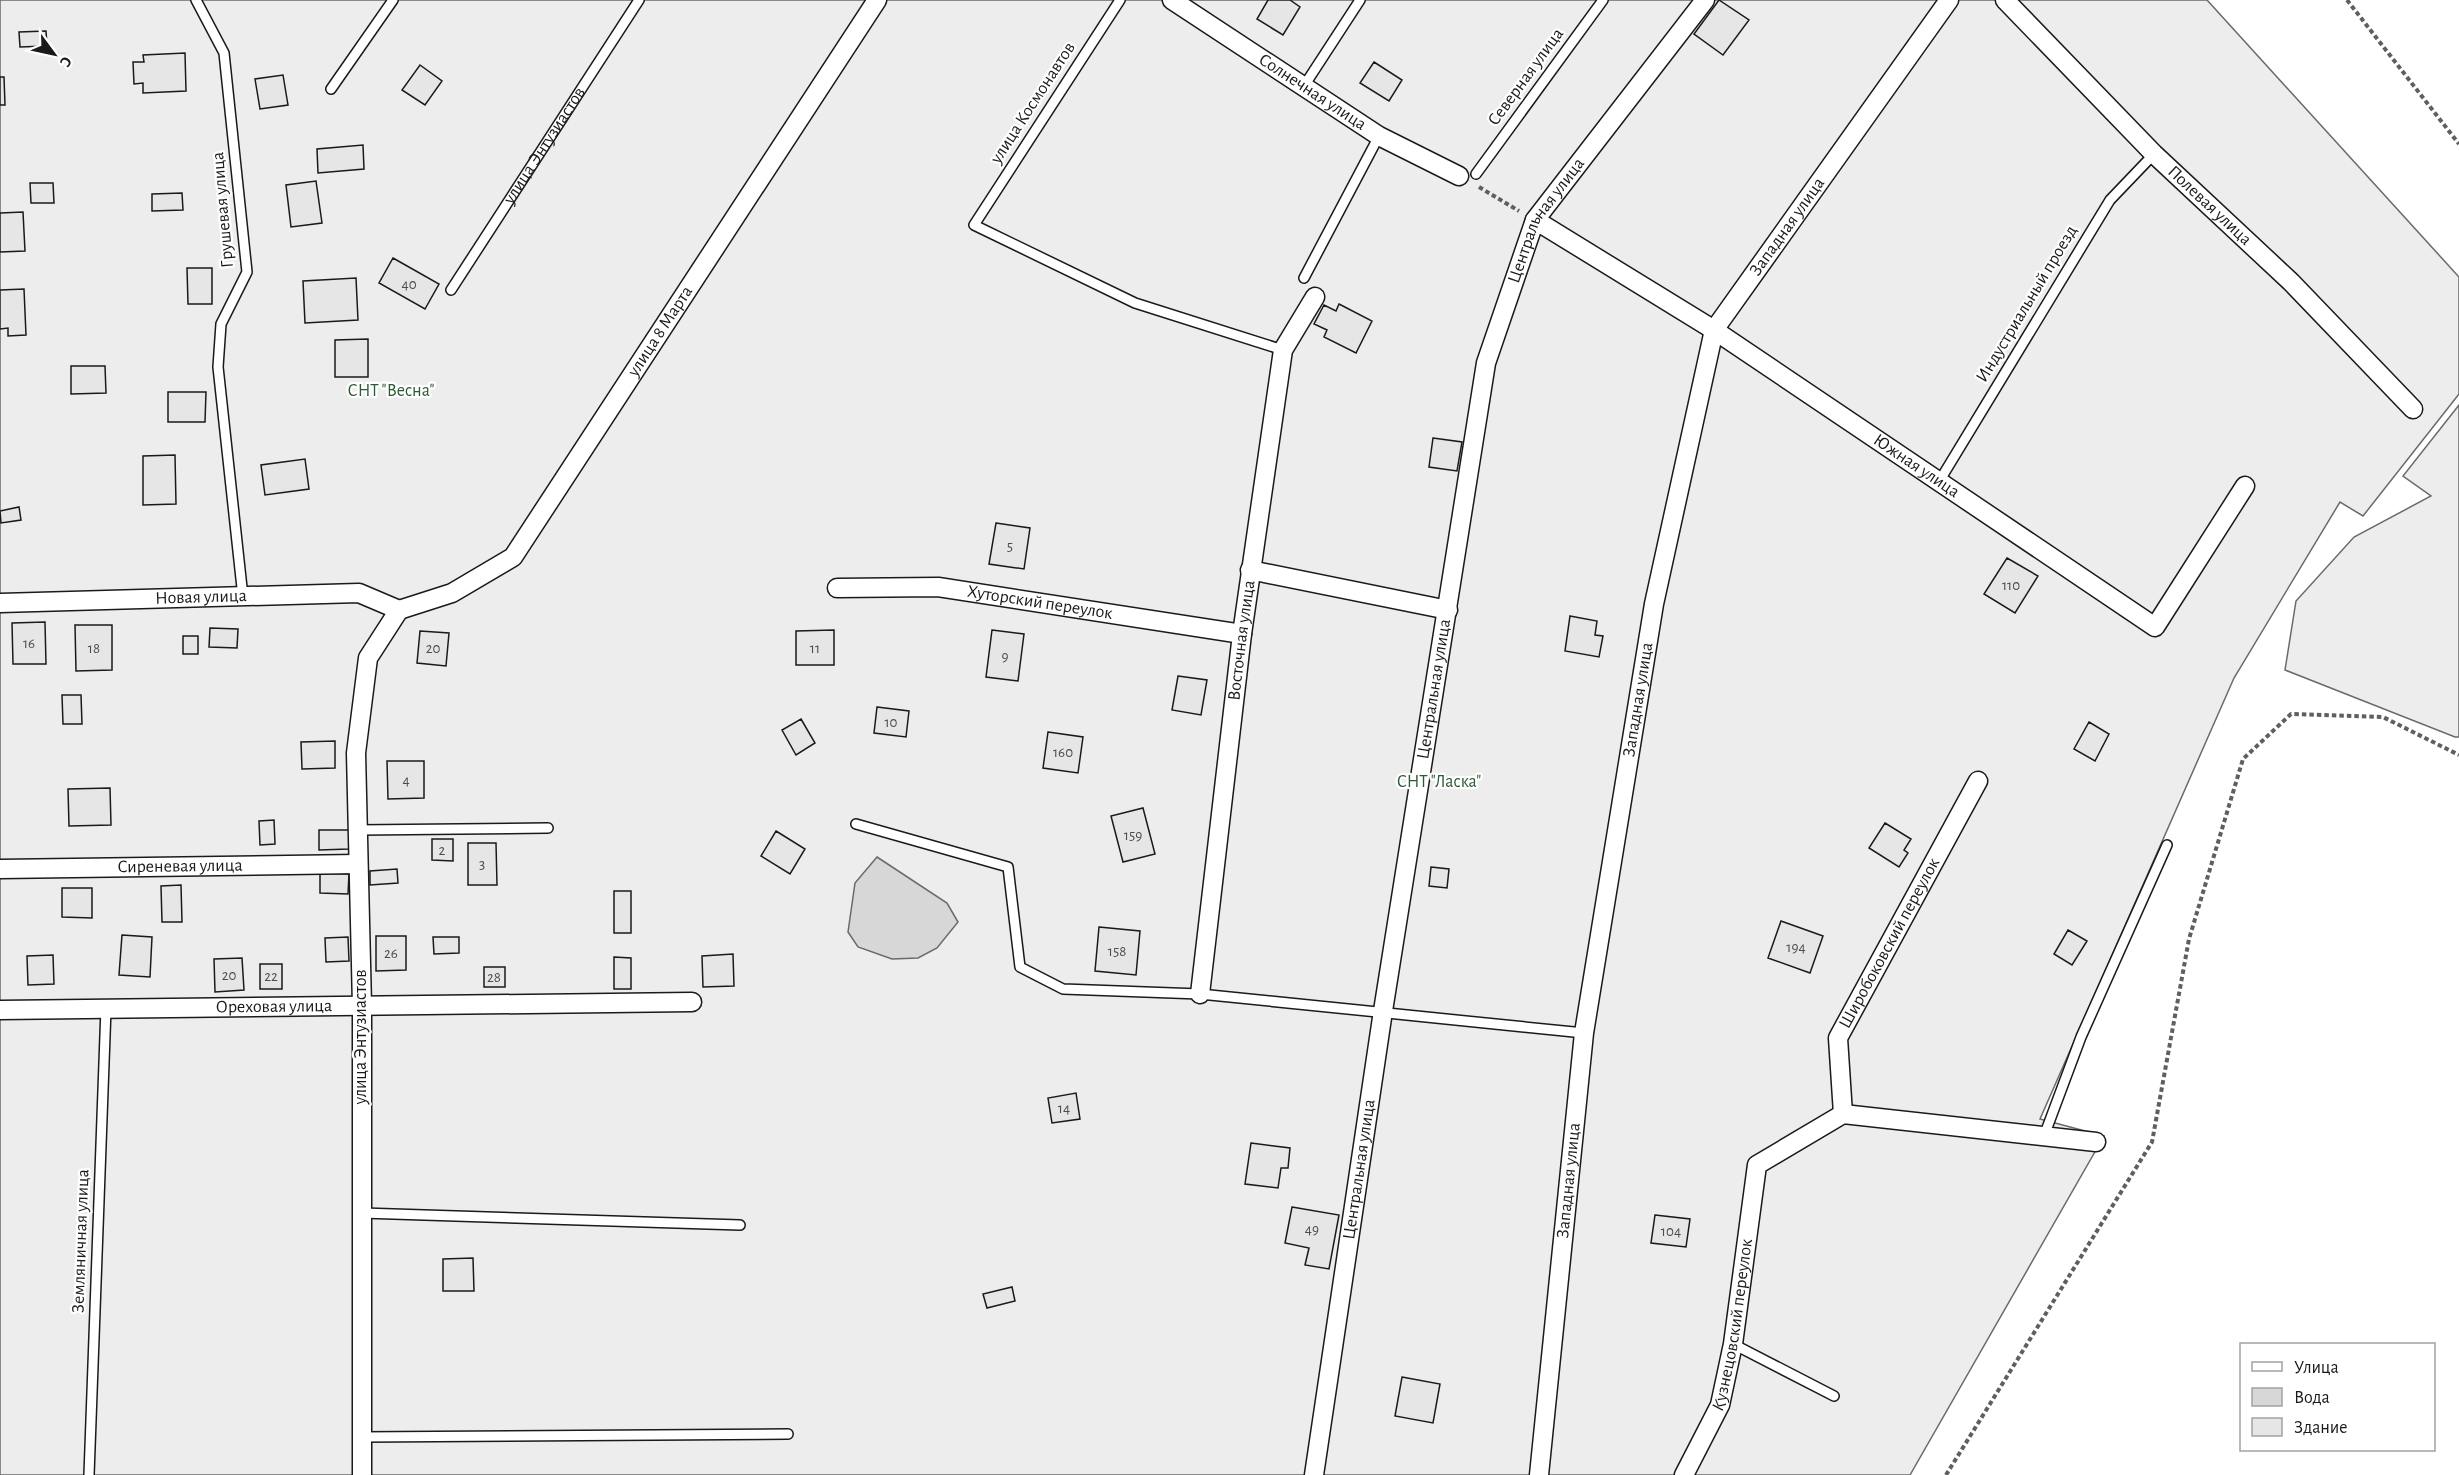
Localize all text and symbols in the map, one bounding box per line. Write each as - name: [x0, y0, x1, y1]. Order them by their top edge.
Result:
- north arrow: [24, 24, 84, 84]
- street label: Северная улица: [1485, 25, 1567, 129]
- street label: улица Космонавтов: [987, 39, 1079, 168]
- street label: Солнечная улица: [1255, 51, 1369, 134]
- text: С: [57, 54, 75, 70]
- street label: улица Энтузиастов: [500, 84, 589, 208]
- street label: Грушевая улица: [209, 151, 237, 269]
- street label: Центральная улица: [1505, 155, 1588, 286]
- street label: Полевая улица: [2164, 162, 2255, 249]
- street label: Западная улица: [1746, 175, 1828, 279]
- street label: Индустриальный проезд: [1973, 223, 2081, 385]
- house number: 40: [401, 277, 417, 292]
- street label: улица 8 Марта: [624, 283, 696, 381]
- park label: СНТ "Весна": [348, 382, 434, 400]
- street label: Южная улица: [1870, 431, 1963, 501]
- house number: 5: [1007, 539, 1013, 554]
- house number: 110: [2002, 578, 2020, 593]
- street label: Восточная улица: [1225, 579, 1259, 702]
- street label: Хуторский переулок: [966, 583, 1115, 623]
- street label: Новая улица: [155, 587, 247, 608]
- street label: Центральная улица: [1414, 618, 1454, 761]
- house number: 16: [23, 636, 35, 651]
- house number: 18: [88, 641, 100, 656]
- house number: 20: [426, 641, 440, 656]
- house number: 11: [810, 641, 820, 656]
- street label: Западная улица: [1620, 641, 1657, 758]
- house number: 9: [1001, 649, 1009, 664]
- house number: 10: [884, 715, 898, 730]
- house number: 160: [1053, 745, 1073, 760]
- house number: 4: [402, 773, 410, 788]
- park label: СНТ "Ласка": [1397, 773, 1481, 791]
- house number: 159: [1124, 828, 1142, 843]
- house number: 2: [439, 843, 446, 858]
- street label: Широбоковский переулок: [1836, 854, 1944, 1032]
- street label: Сиреневая улица: [117, 857, 243, 876]
- house number: 3: [479, 857, 485, 872]
- house number: 194: [1786, 940, 1806, 955]
- house number: 158: [1108, 944, 1126, 959]
- house number: 26: [384, 946, 398, 961]
- house number: 20: [222, 968, 236, 983]
- house number: 22: [264, 969, 278, 984]
- street label: улица Энтузиастов: [352, 969, 370, 1106]
- house number: 28: [487, 970, 501, 985]
- street label: Ореховая улица: [216, 997, 332, 1017]
- street label: Центральная улица: [1340, 1098, 1379, 1241]
- house number: 14: [1058, 1101, 1070, 1116]
- street label: Западная улица: [1554, 1122, 1584, 1239]
- street label: Земляничная улица: [69, 1169, 93, 1313]
- house number: 49: [1305, 1222, 1319, 1237]
- house number: 104: [1661, 1224, 1681, 1239]
- street label: Кузнецовский переулок: [1709, 1237, 1756, 1414]
- legend: [2240, 1343, 2435, 1451]
- text: Улица: [2294, 1359, 2339, 1377]
- text: Вода: [2294, 1389, 2330, 1407]
- text: Здание: [2294, 1419, 2348, 1437]

